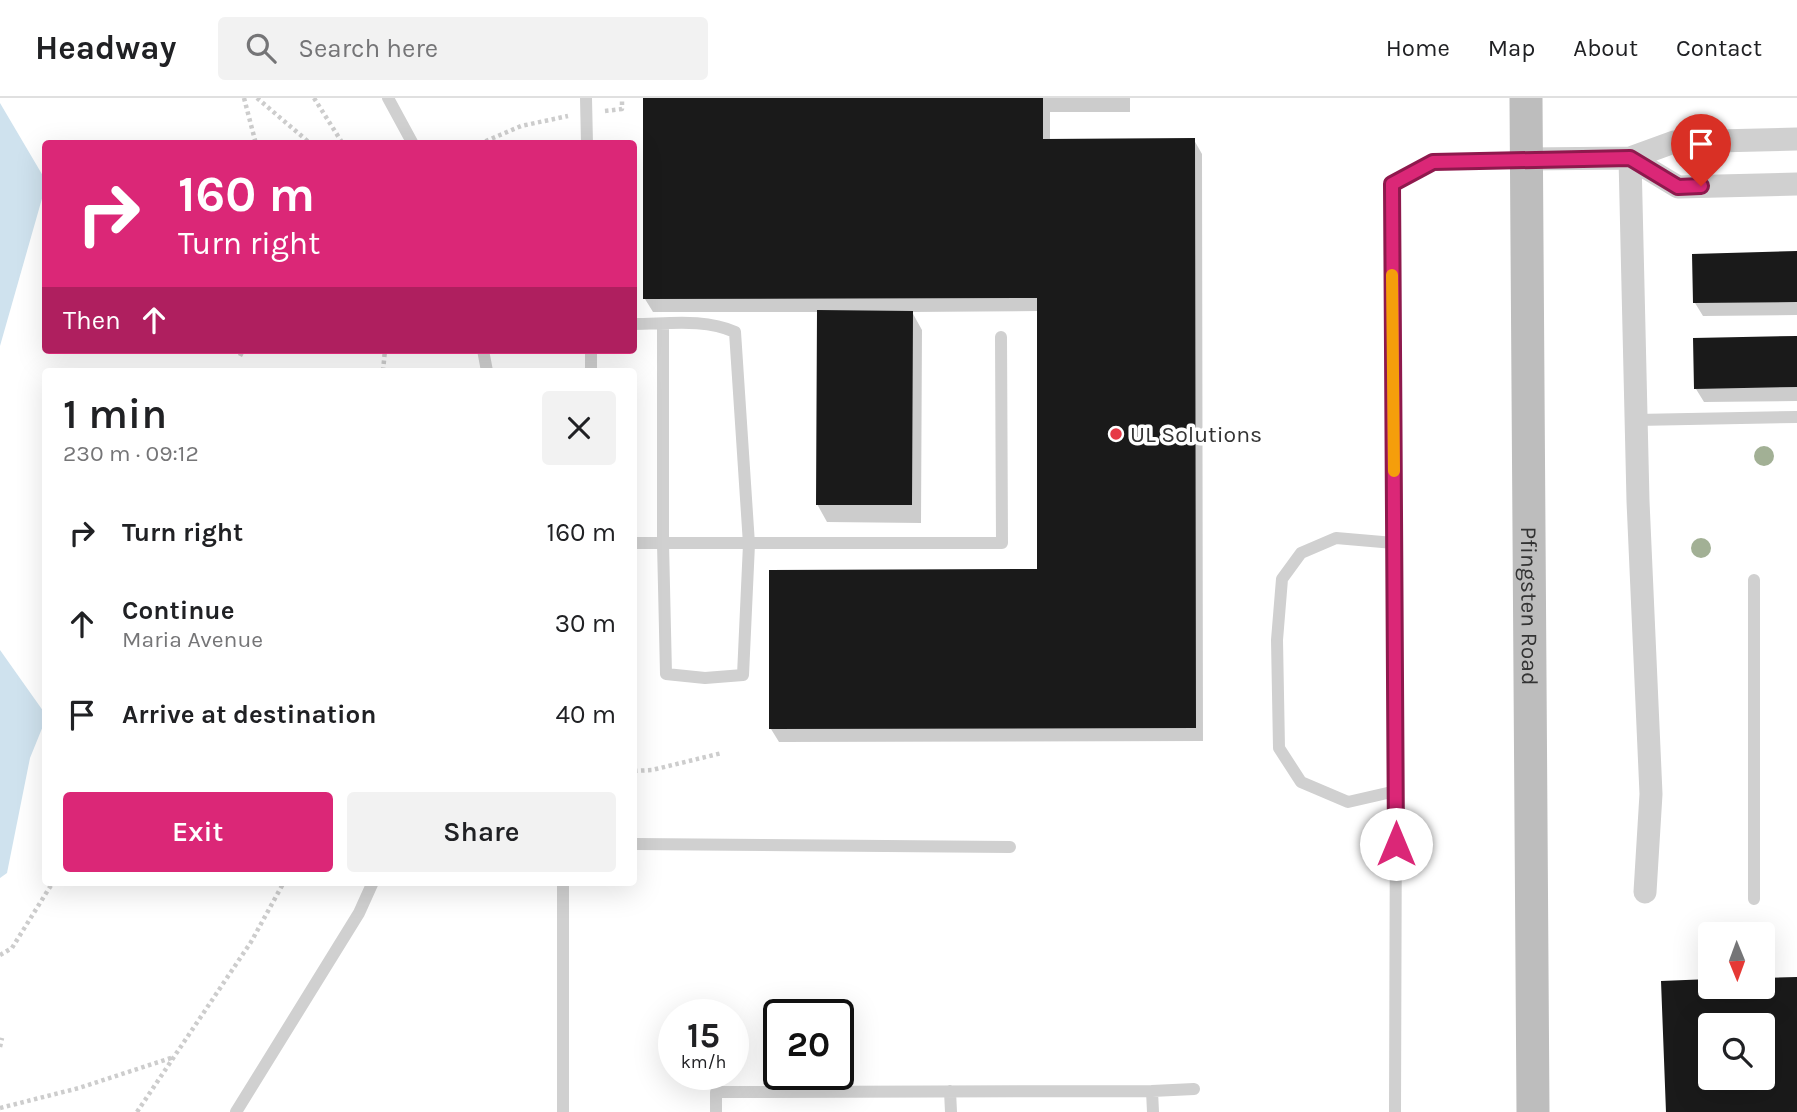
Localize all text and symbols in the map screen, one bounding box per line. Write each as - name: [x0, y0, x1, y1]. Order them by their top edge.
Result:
- search box: [218, 17, 708, 80]
- text: Headway: [35, 29, 176, 67]
- icon: search: [242, 29, 280, 67]
- text: Search here: [298, 33, 438, 64]
- text: Home: [1386, 34, 1450, 62]
- text: Map: [1488, 34, 1535, 62]
- text: About: [1573, 34, 1638, 62]
- text: Contact: [1676, 34, 1762, 62]
- pin: [1671, 114, 1731, 186]
- icon: arrive: [1682, 125, 1720, 163]
- text: 160 m: [178, 166, 315, 223]
- icon: right: [63, 168, 154, 259]
- text: Turn right: [178, 225, 320, 262]
- icon: ahead: [135, 301, 173, 339]
- text: Then: [63, 305, 121, 336]
- text: 1 min: [63, 389, 167, 439]
- button: close: [542, 391, 616, 465]
- place label: UL Solutions: [1130, 421, 1262, 448]
- marker: UL Solutions: [1108, 426, 1124, 442]
- text: 230 m · 09:12: [63, 440, 199, 467]
- icon: right: [63, 514, 101, 552]
- text: Turn right: [122, 517, 243, 548]
- text: 160 m: [547, 517, 616, 548]
- street label: Pfingsten Road: [1515, 526, 1544, 686]
- text: Continue: [122, 595, 234, 626]
- icon: ahead: [63, 605, 101, 643]
- text: 30 m: [555, 608, 616, 639]
- text: Maria Avenue: [122, 626, 263, 653]
- icon: arrive: [63, 696, 101, 734]
- text: Arrive at destination: [122, 699, 376, 730]
- text: 40 m: [556, 699, 616, 730]
- button: Exit: [63, 792, 333, 872]
- button: Share: [347, 792, 616, 872]
- position arrow: [1359, 807, 1433, 881]
- north arrow: [1698, 922, 1774, 999]
- map controls: [1698, 922, 1775, 1090]
- speed limit sign: 20: [763, 999, 854, 1090]
- button: search: [1698, 1013, 1775, 1090]
- text: 15: [687, 1015, 720, 1056]
- text: km/h: [681, 1051, 726, 1073]

